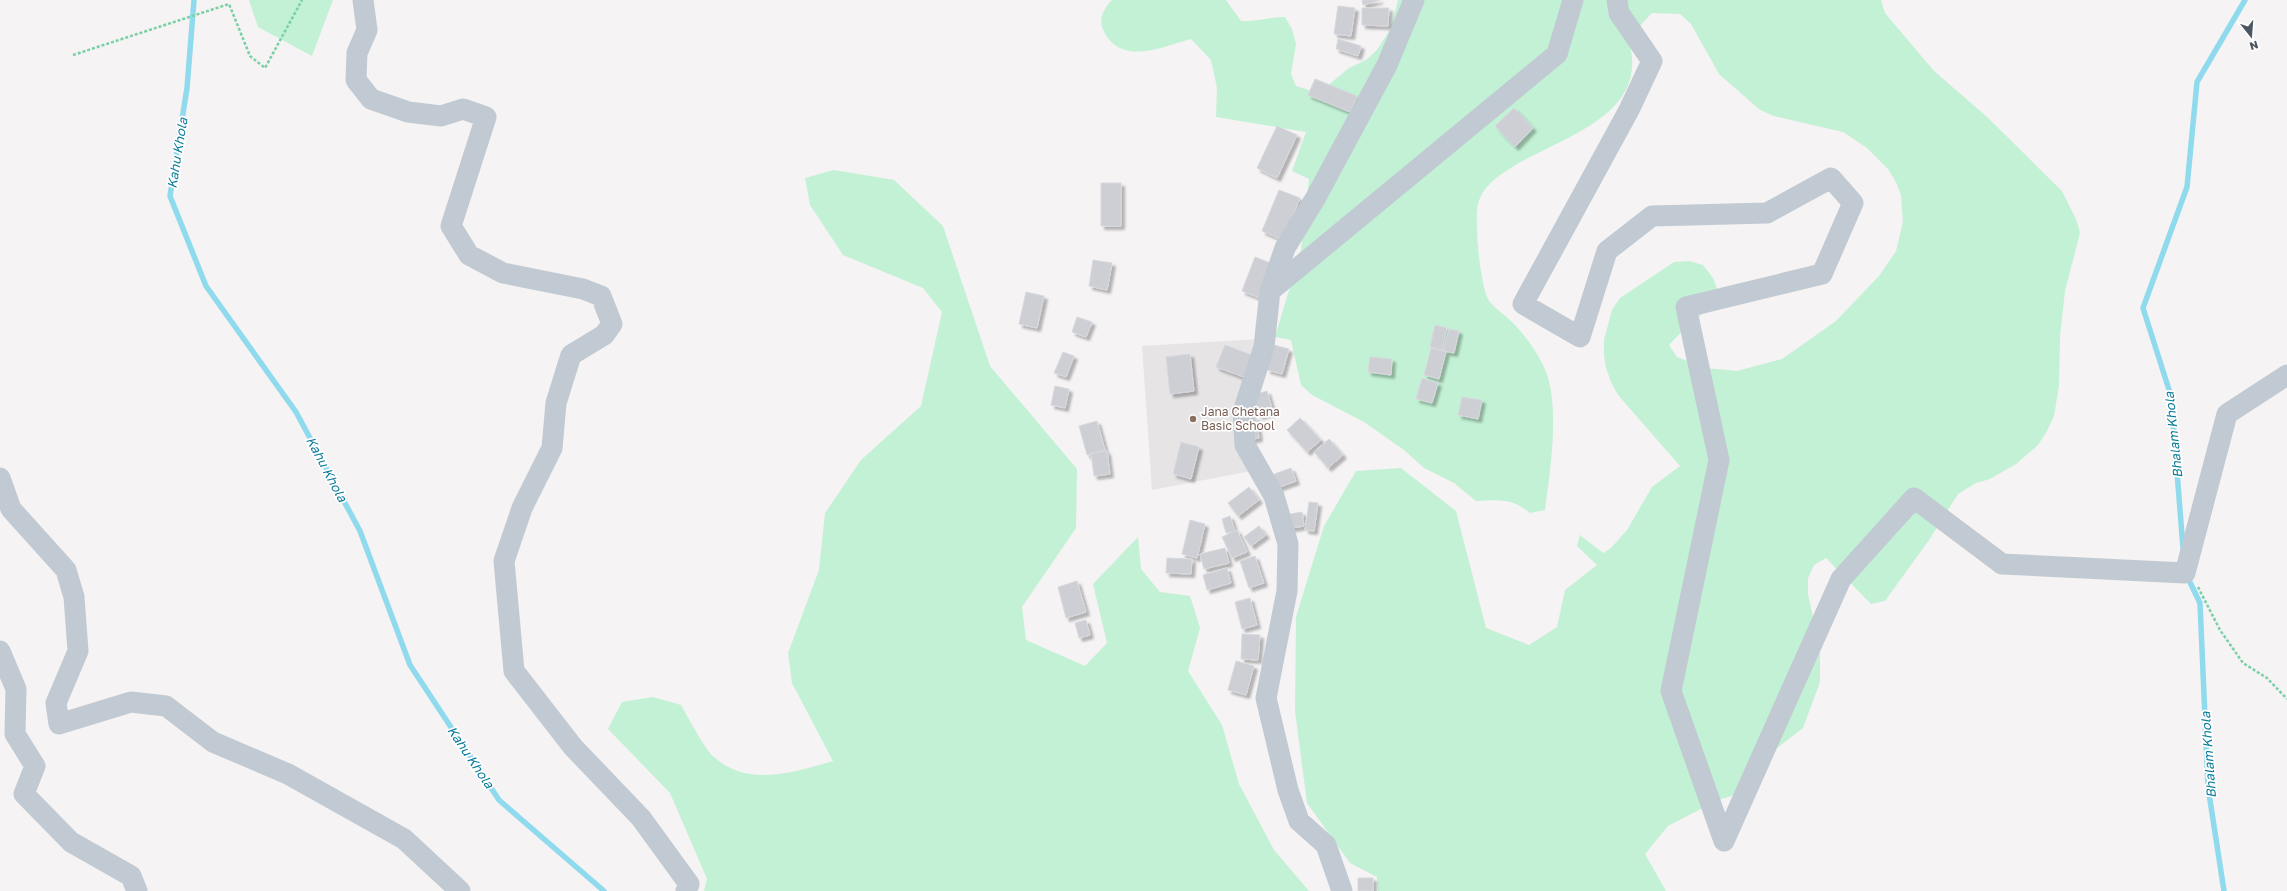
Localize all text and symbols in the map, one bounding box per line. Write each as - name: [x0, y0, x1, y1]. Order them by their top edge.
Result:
- north arrow: [2231, 16, 2271, 56]
- text: N: [2248, 39, 2260, 53]
- water label: Kahu Khola: [163, 116, 191, 190]
- water label: Bhalam Khola: [2160, 390, 2185, 479]
- place label: Jana Chetana Basic School: [1201, 404, 1280, 433]
- marker: Jana Chetana Basic School: [1188, 414, 1198, 424]
- water label: Kahu Khola: [303, 434, 351, 505]
- water label: Bhalam Khola: [2197, 711, 2219, 799]
- water label: Kahu Khola: [444, 723, 498, 792]

